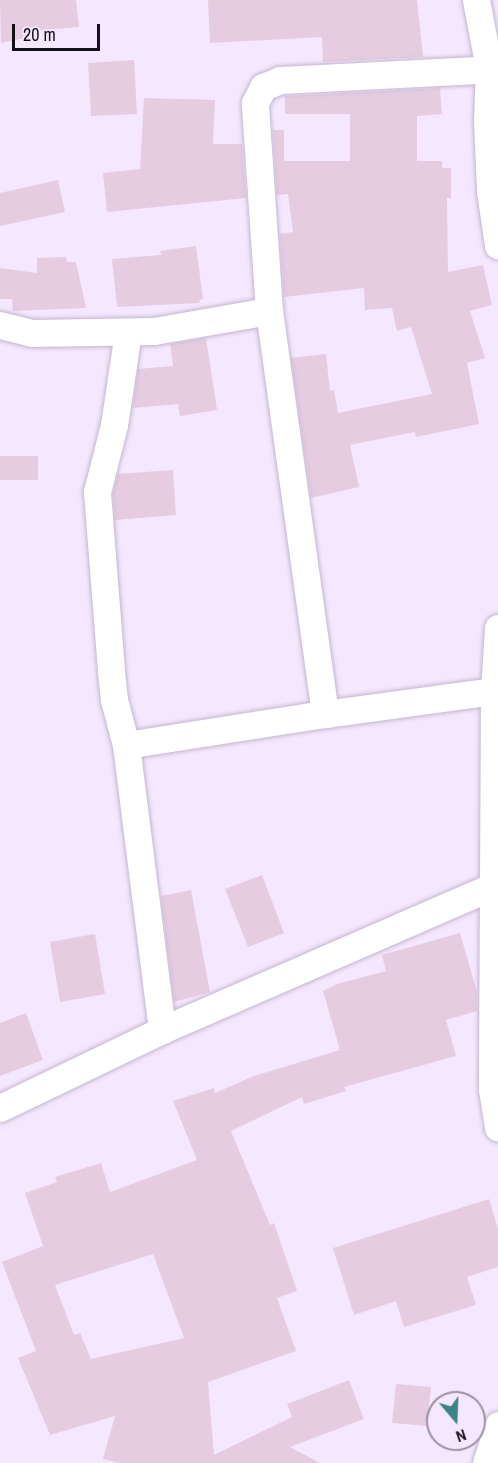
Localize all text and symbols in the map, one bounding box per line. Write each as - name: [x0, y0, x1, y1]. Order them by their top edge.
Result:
- scale bar: [15, 12, 104, 50]
- text: 20 m: [23, 22, 56, 47]
- north arrow: [426, 1391, 486, 1451]
- text: N: [453, 1424, 469, 1448]

